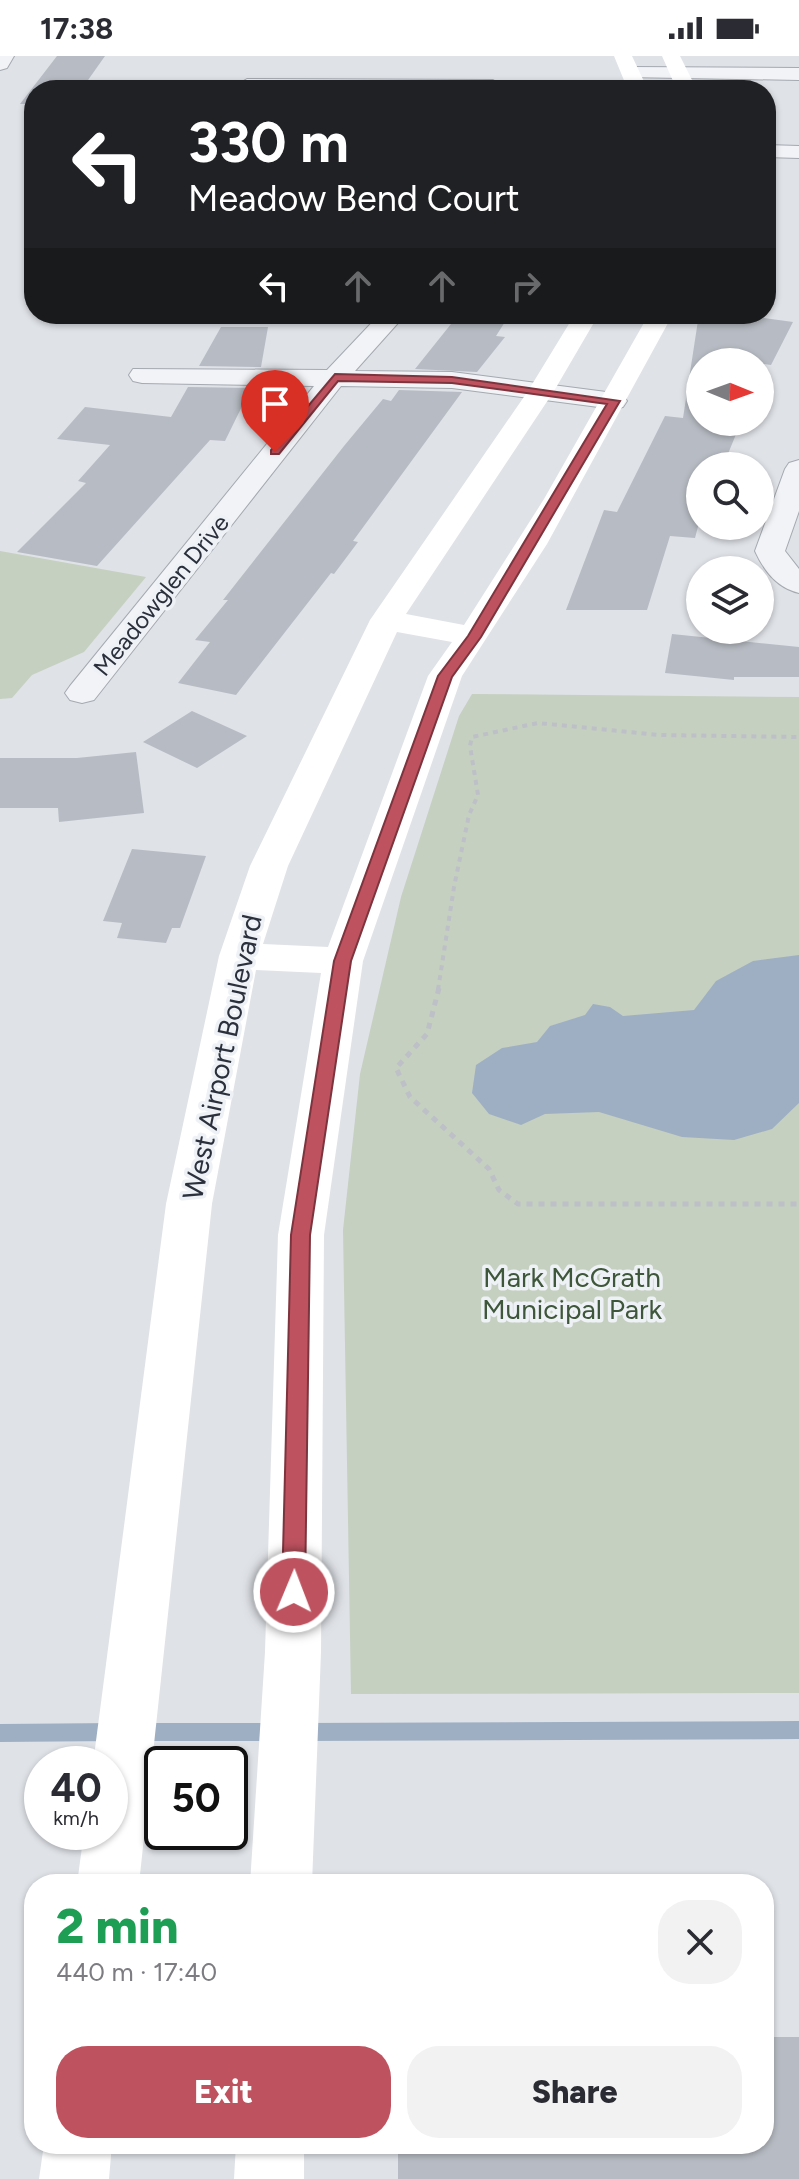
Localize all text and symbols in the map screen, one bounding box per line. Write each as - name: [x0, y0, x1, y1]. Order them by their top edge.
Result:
- text: 17:38: [40, 10, 113, 47]
- text: 330 m: [188, 109, 349, 176]
- icon: left: [56, 112, 160, 216]
- text: Meadow Bend Court: [188, 177, 520, 220]
- icon: left: [252, 264, 296, 308]
- icon: ahead: [336, 264, 380, 308]
- icon: ahead: [420, 264, 464, 308]
- icon: right: [504, 264, 548, 308]
- north arrow: [686, 348, 774, 436]
- map controls: [686, 348, 774, 644]
- pin: [241, 370, 309, 452]
- icon: arrive: [253, 382, 297, 426]
- button: search: [686, 452, 774, 540]
- street label: Meadowglen Drive: [87, 508, 235, 682]
- button: layers: [686, 556, 774, 644]
- street label: West Airport Boulevard: [175, 911, 269, 1203]
- park label: Mark McGrath Municipal Park: [482, 1260, 663, 1326]
- position arrow: [252, 1550, 336, 1634]
- speed limit sign: 50: [144, 1746, 248, 1850]
- text: 40: [50, 1764, 102, 1812]
- text: km/h: [53, 1806, 99, 1830]
- text: 2 min: [56, 1897, 179, 1955]
- button: close: [658, 1900, 742, 1984]
- text: 440 m · 17:40: [56, 1956, 217, 1988]
- button: Exit: [56, 2046, 391, 2138]
- button: Share: [407, 2046, 742, 2138]

